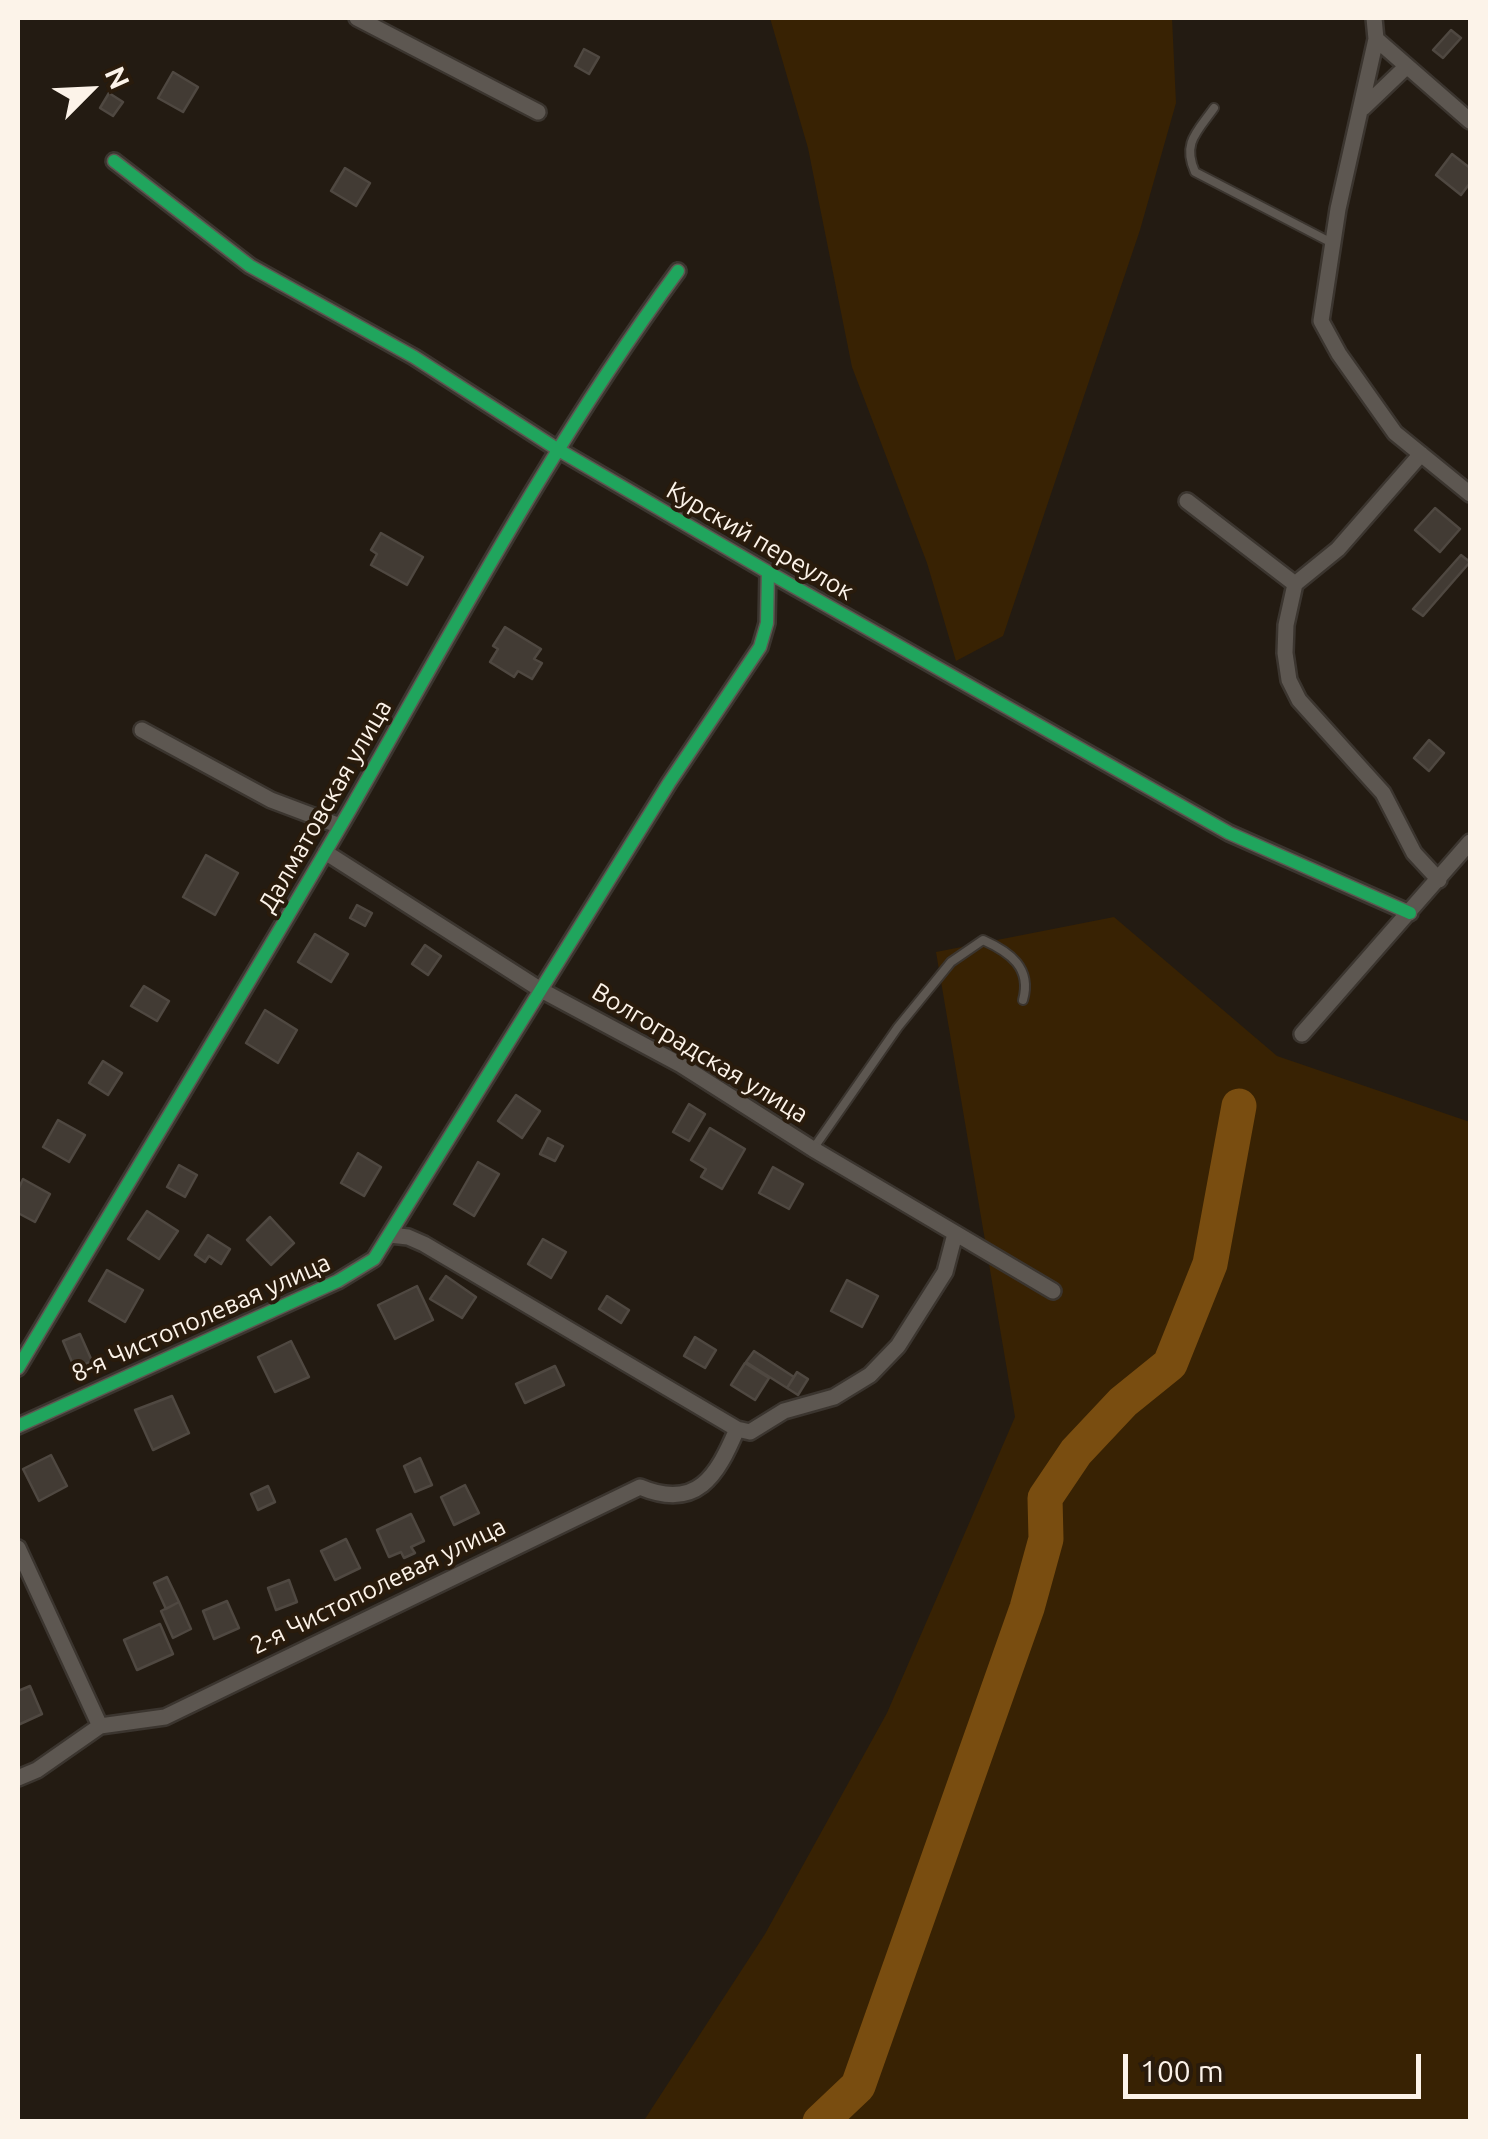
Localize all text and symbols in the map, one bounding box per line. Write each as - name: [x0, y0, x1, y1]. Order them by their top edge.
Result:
- north arrow: [40, 40, 140, 140]
- text: N: [99, 62, 136, 93]
- street label: Курский переулок: [661, 475, 859, 607]
- street label: Далматовская улица: [252, 694, 398, 918]
- street label: Волгоградская улица: [586, 977, 814, 1129]
- street label: 8-я Чистополевая улица: [67, 1247, 335, 1389]
- street label: 2-я Чистополевая улица: [246, 1511, 510, 1661]
- scale bar: [1128, 2034, 1426, 2096]
- text: 100 m: [1140, 2054, 1224, 2088]

